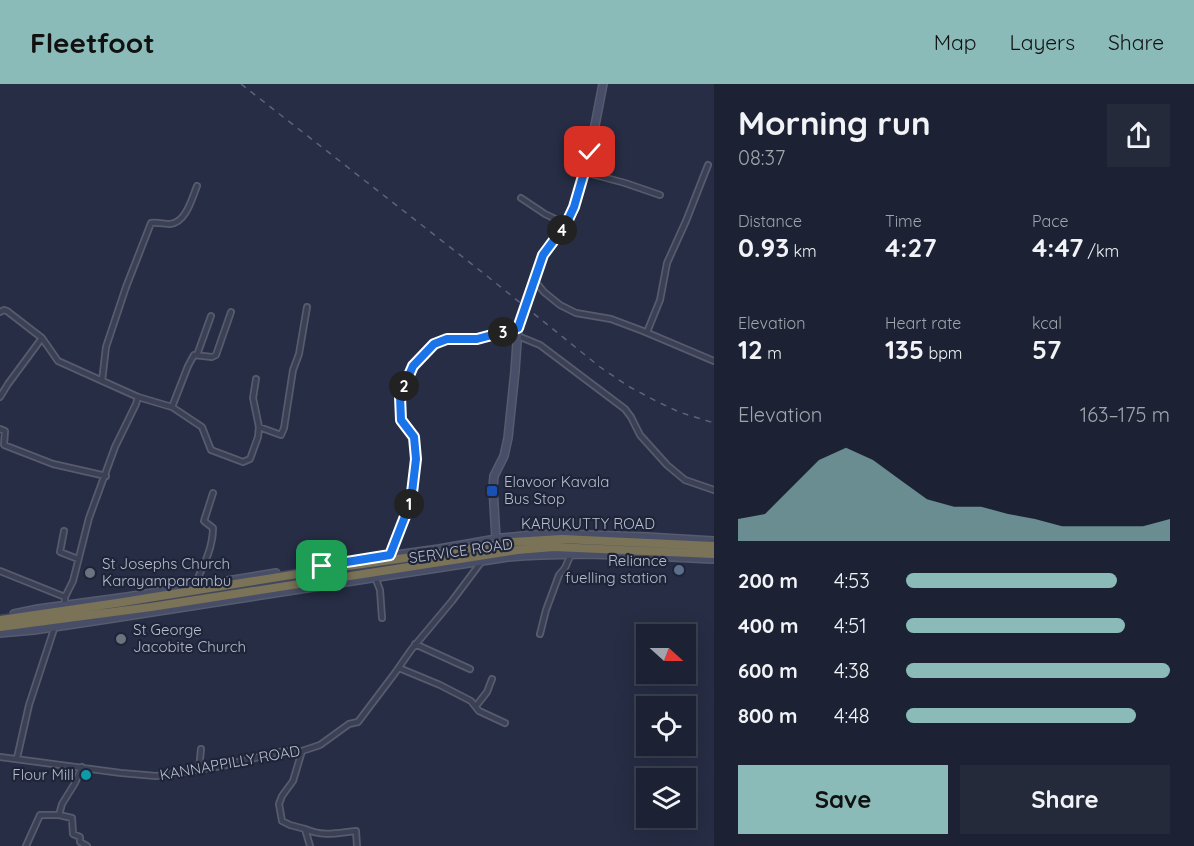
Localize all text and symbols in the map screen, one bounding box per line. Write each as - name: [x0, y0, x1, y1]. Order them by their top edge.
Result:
- text: Fleetfoot: [30, 25, 155, 60]
- text: Map: [934, 29, 977, 55]
- text: Layers: [1010, 29, 1075, 55]
- text: Share: [1108, 29, 1164, 55]
- text: Morning run: [738, 102, 931, 143]
- button: share: [1107, 104, 1170, 167]
- pin: [564, 126, 615, 177]
- icon: check: [573, 135, 606, 168]
- text: 08:37: [738, 145, 785, 170]
- text: Distance: [738, 211, 802, 231]
- text: Time: [885, 211, 922, 231]
- text: Pace: [1032, 211, 1068, 231]
- pin: 4: [547, 215, 577, 245]
- text: 4: [557, 220, 567, 240]
- text: 0.93: [738, 231, 789, 264]
- text: 4:27: [885, 231, 936, 264]
- text: 4:47: [1032, 231, 1083, 264]
- text: km: [789, 241, 817, 261]
- text: /km: [1083, 241, 1119, 261]
- text: Elevation: [738, 313, 805, 333]
- text: Heart rate: [885, 313, 961, 333]
- text: kcal: [1032, 313, 1062, 333]
- pin: 3: [488, 317, 518, 347]
- text: 3: [499, 322, 507, 342]
- text: 12: [738, 333, 763, 366]
- text: 135: [885, 333, 924, 366]
- text: 57: [1032, 333, 1061, 366]
- text: m: [763, 343, 782, 363]
- text: bpm: [924, 343, 962, 363]
- pin: 2: [389, 371, 419, 401]
- text: 2: [399, 376, 409, 396]
- text: Elevation: [738, 402, 822, 427]
- text: 163–175 m: [1080, 402, 1170, 427]
- place label: Elavoor Kavala Bus Stop: [504, 472, 609, 508]
- marker: Elavoor Kavala Bus Stop: [485, 484, 499, 498]
- pin: 1: [394, 489, 424, 519]
- text: 1: [406, 494, 412, 514]
- street label: KARUKUTTY ROAD: [521, 514, 655, 533]
- street label: SERVICE ROAD: [408, 534, 514, 567]
- pin: [296, 540, 347, 591]
- icon: arrive: [305, 549, 338, 582]
- place label: Reliance fuelling station: [565, 551, 667, 587]
- place label: St Josephs Church Karayamparambu: [102, 554, 231, 590]
- marker: Reliance fuelling station: [672, 563, 686, 577]
- marker: St Josephs Church Karayamparambu: [83, 566, 97, 580]
- text: 200 m: [738, 568, 798, 593]
- text: 4:53: [834, 568, 870, 593]
- text: 400 m: [738, 613, 798, 638]
- text: 4:51: [834, 613, 867, 638]
- place label: St George Jacobite Church: [133, 620, 246, 656]
- north arrow: [636, 624, 696, 684]
- map controls: [636, 624, 696, 828]
- marker: St George Jacobite Church: [114, 632, 128, 646]
- text: 600 m: [738, 658, 798, 683]
- text: 4:38: [834, 658, 870, 683]
- button: locate: [636, 696, 696, 756]
- text: 800 m: [738, 703, 798, 728]
- text: 4:48: [834, 703, 870, 728]
- street label: KANNAPPILLY ROAD: [158, 741, 302, 784]
- place label: Flour Mill: [12, 765, 74, 784]
- button: Save: [738, 765, 948, 834]
- button: Share: [960, 765, 1170, 834]
- marker: Flour Mill: [79, 768, 93, 782]
- button: layers: [636, 768, 696, 828]

